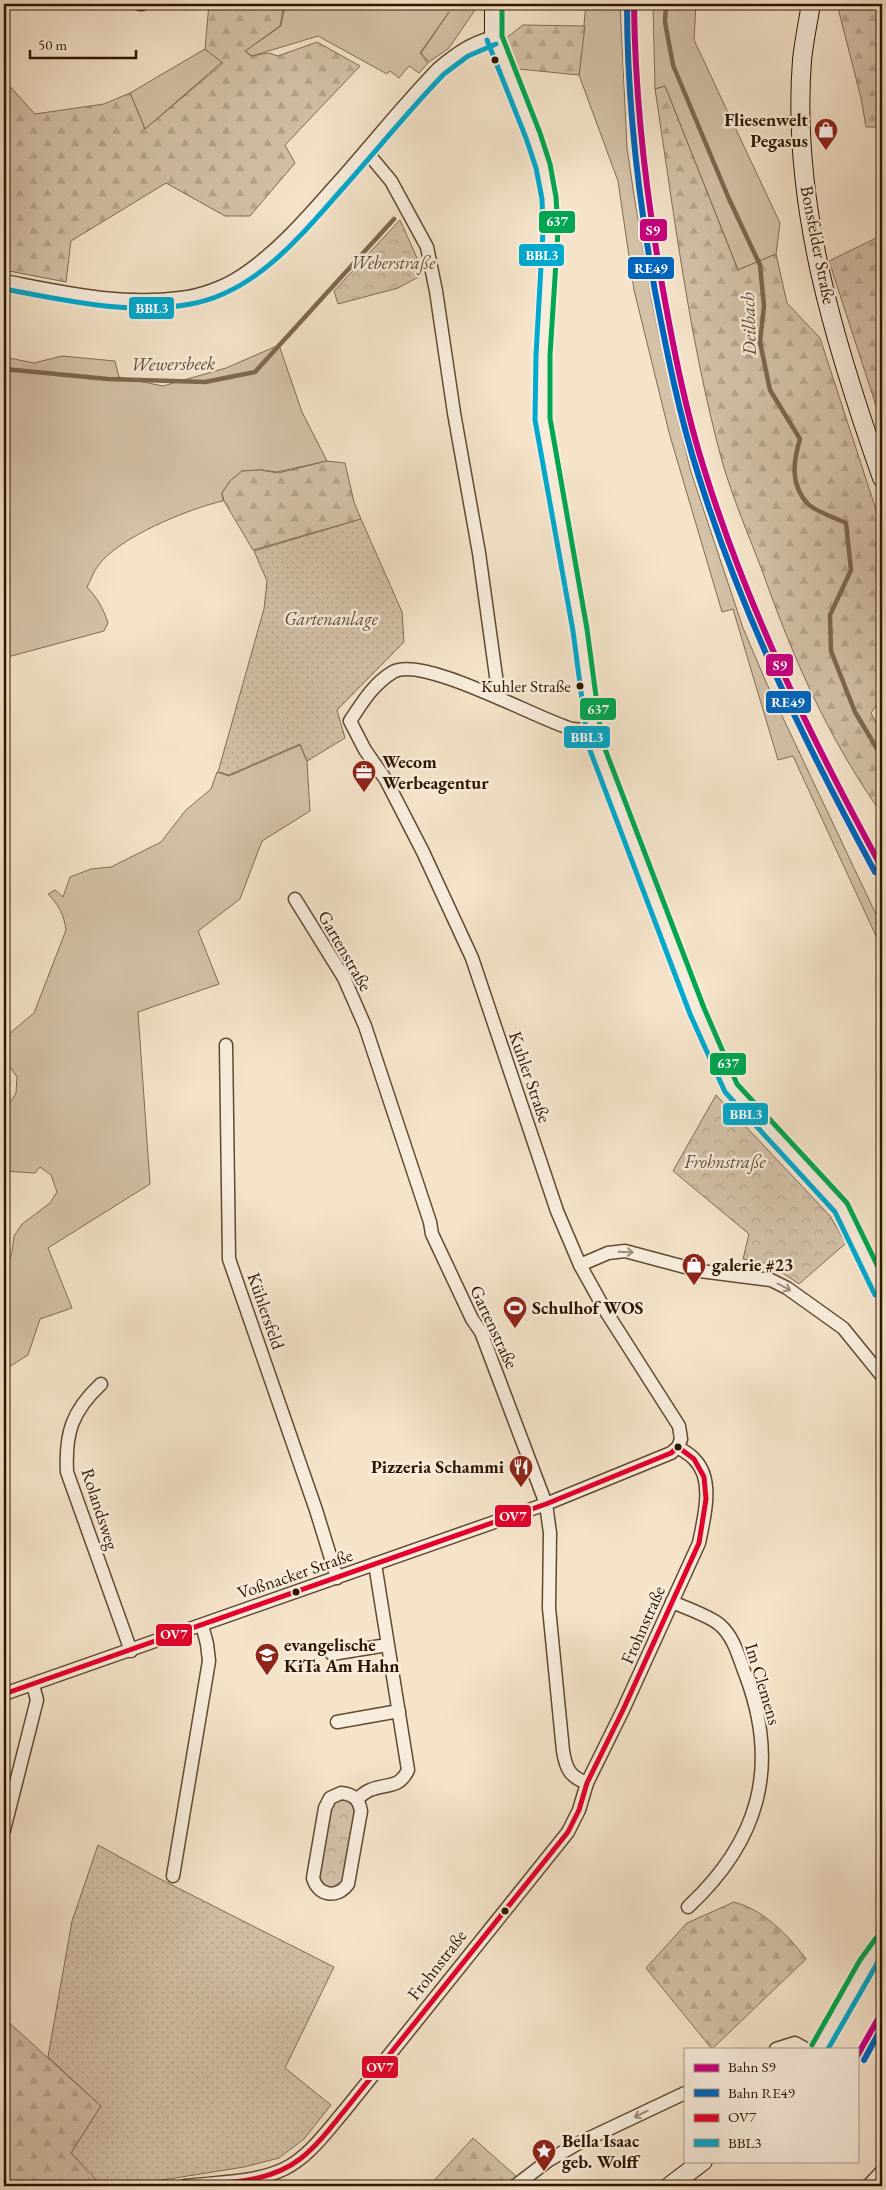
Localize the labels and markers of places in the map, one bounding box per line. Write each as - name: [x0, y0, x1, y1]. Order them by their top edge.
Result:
- unlabelled marker: [490, 55, 500, 65]
- place label: Fliesenwelt Pegasus: [724, 108, 808, 152]
- shop icon: Fliesenwelt Pegasus: [813, 117, 839, 151]
- place label: Kuhler Straße: [481, 675, 571, 697]
- marker: Kuhler Straße: [575, 681, 585, 691]
- place label: Wecom Werbeagentur: [382, 750, 489, 794]
- office icon: Wecom Werbeagentur: [351, 759, 377, 793]
- shop icon: galerie #23: [681, 1252, 707, 1286]
- place label: galerie #23: [712, 1253, 794, 1276]
- sports icon: Schulhof WOS: [502, 1295, 528, 1329]
- place label: Schulhof WOS: [532, 1296, 644, 1319]
- unlabelled marker: [673, 1442, 683, 1452]
- restaurant icon: Pizzeria Schammi: [508, 1454, 534, 1488]
- place label: Pizzeria Schammi: [371, 1455, 505, 1478]
- unlabelled marker: [291, 1587, 301, 1597]
- place label: evangelische KiTa Am Hahn: [284, 1633, 399, 1677]
- school or university icon: evangelische KiTa Am Hahn: [254, 1642, 280, 1676]
- unlabelled marker: [500, 1906, 510, 1916]
- place label: Bella Isaac geb. Wolff: [562, 2129, 641, 2173]
- place icon: Bella Isaac geb. Wolff: [531, 2138, 557, 2172]

